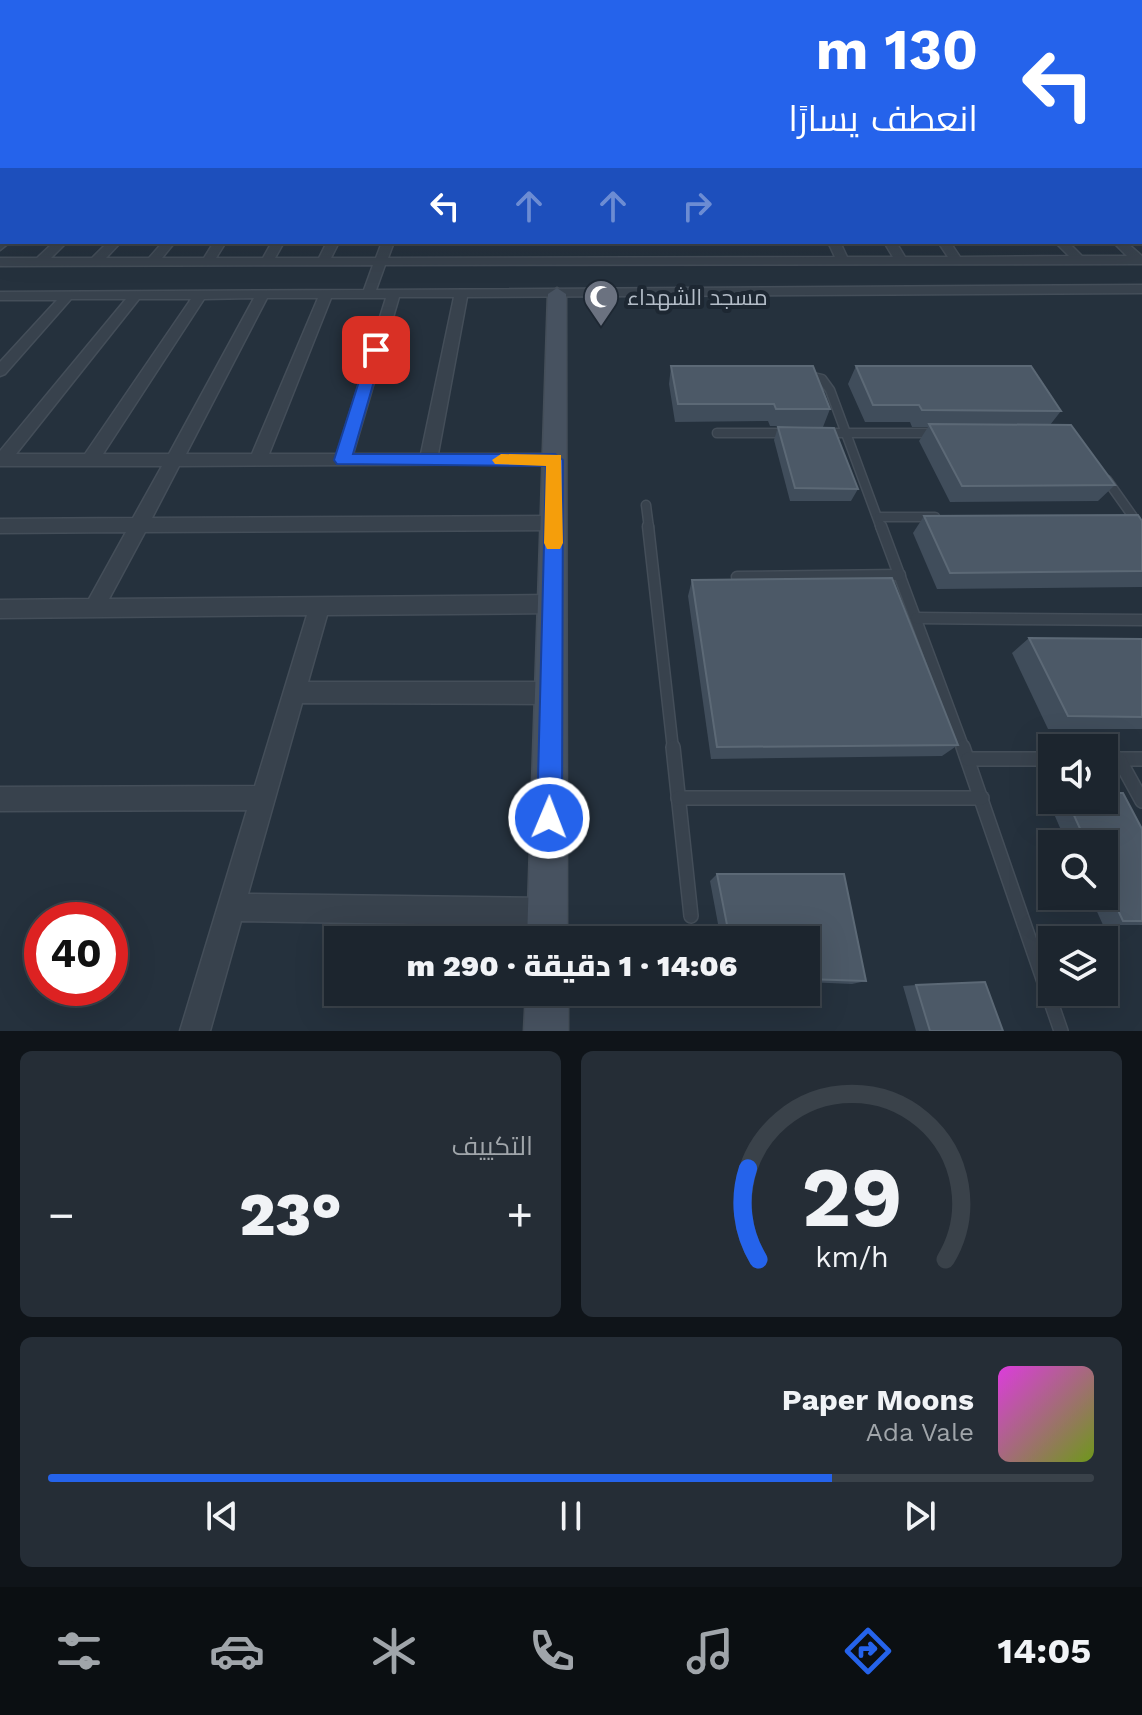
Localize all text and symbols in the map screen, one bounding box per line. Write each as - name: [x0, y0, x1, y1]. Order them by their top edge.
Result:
- text: 130 m: [816, 17, 978, 83]
- icon: left: [1006, 32, 1110, 136]
- text: انعطف يسارًا: [788, 98, 978, 140]
- icon: left: [423, 184, 467, 228]
- icon: ahead: [507, 184, 551, 228]
- icon: ahead: [591, 184, 635, 228]
- icon: right: [675, 184, 719, 228]
- mosque icon: مسجد الشهداء: [582, 278, 620, 328]
- place label: مسجد الشهداء: [627, 285, 768, 311]
- pin: [342, 316, 410, 384]
- icon: arrive: [354, 328, 398, 372]
- map controls: [1038, 734, 1118, 1006]
- button: sound: [1038, 734, 1118, 814]
- position arrow: [507, 776, 591, 860]
- button: search: [1038, 830, 1118, 910]
- speed limit sign: 40: [24, 902, 128, 1006]
- button: layers: [1038, 926, 1118, 1006]
- text: 14:06 · 1 دقيقة · 290 m: [407, 948, 737, 983]
- text: التكييف: [451, 1131, 533, 1161]
- text: 29: [801, 1149, 902, 1246]
- text: 23°: [239, 1179, 342, 1250]
- text: −: [48, 1189, 75, 1241]
- text: +: [506, 1189, 533, 1241]
- text: km/h: [815, 1240, 888, 1274]
- text: Paper Moons: [782, 1382, 974, 1417]
- text: Ada Vale: [866, 1417, 974, 1447]
- icon: previous: [200, 1494, 244, 1538]
- icon: pause: [549, 1494, 593, 1538]
- icon: next: [898, 1494, 942, 1538]
- icon: filters: [51, 1623, 107, 1679]
- icon: car: [209, 1623, 265, 1679]
- icon: climate: [366, 1623, 422, 1679]
- icon: phone: [524, 1623, 580, 1679]
- icon: music: [682, 1623, 738, 1679]
- icon: directions: [840, 1623, 896, 1679]
- text: 14:05: [998, 1630, 1091, 1672]

